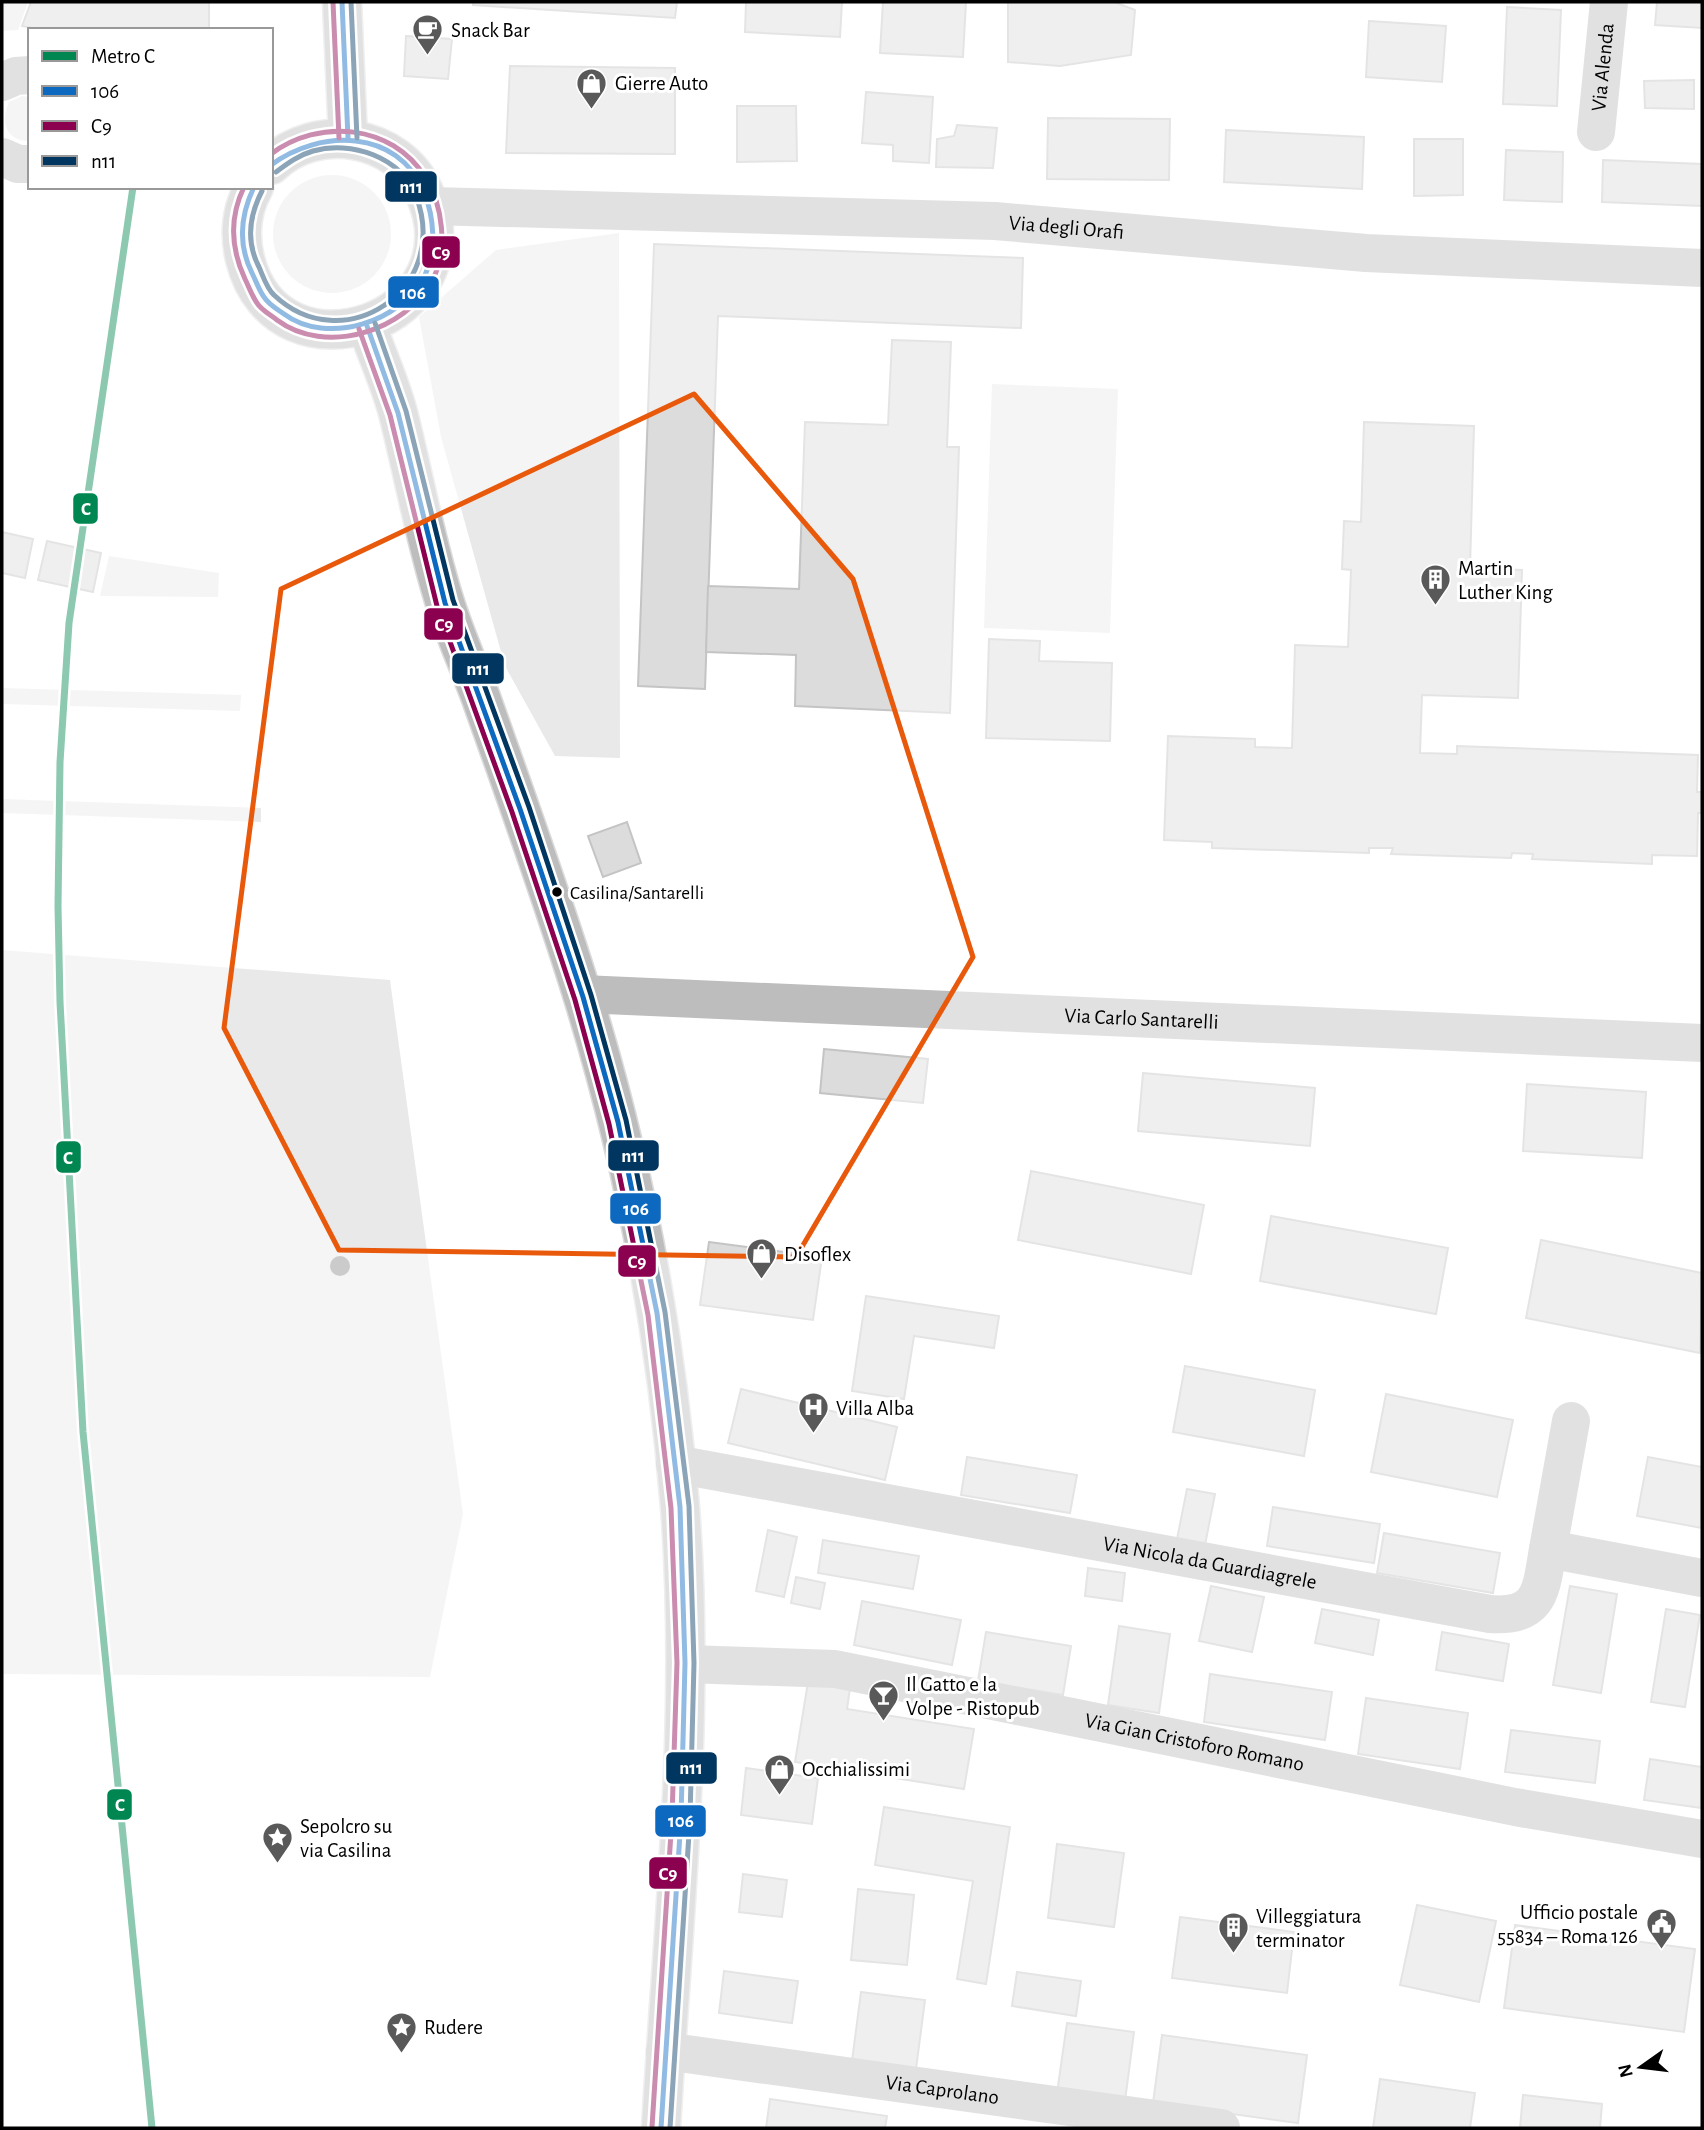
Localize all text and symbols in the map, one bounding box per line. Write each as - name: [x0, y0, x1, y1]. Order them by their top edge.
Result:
- cafe icon: Snack Bar: [411, 13, 445, 57]
- place label: Snack Bar: [451, 20, 530, 41]
- street label: Via Alenda: [1588, 22, 1618, 112]
- legend: [28, 28, 273, 189]
- text: Metro C: [91, 46, 155, 67]
- shop icon: Gierre Auto: [575, 66, 609, 110]
- place label: Gierre Auto: [615, 73, 708, 94]
- text: 106: [91, 81, 119, 102]
- text: C9: [91, 116, 112, 137]
- text: n11: [91, 151, 116, 172]
- line badge: n11: [384, 170, 438, 203]
- text: n11: [399, 178, 423, 197]
- street label: Via degli Orafi: [1008, 212, 1125, 243]
- line badge: C9: [421, 235, 461, 269]
- text: C9: [431, 244, 451, 263]
- line badge: 106: [387, 275, 440, 309]
- text: 106: [400, 284, 426, 303]
- line badge: C: [72, 492, 99, 525]
- text: C: [81, 500, 91, 519]
- place label: Martin Luther King: [1458, 558, 1553, 603]
- building icon: Martin Luther King: [1418, 563, 1452, 607]
- line badge: C9: [423, 607, 464, 641]
- text: C9: [434, 616, 454, 635]
- line badge: n11: [451, 652, 505, 685]
- text: n11: [466, 660, 490, 679]
- place label: Casilina/Santarelli: [570, 884, 704, 903]
- marker: Casilina/Santarelli: [550, 885, 564, 899]
- street label: Via Carlo Santarelli: [1064, 1005, 1219, 1033]
- line badge: n11: [607, 1139, 660, 1172]
- line badge: C: [55, 1140, 82, 1174]
- text: n11: [621, 1147, 645, 1166]
- text: C: [63, 1149, 73, 1168]
- line badge: 106: [609, 1192, 662, 1225]
- text: 106: [623, 1200, 649, 1219]
- shop icon: Disoflex: [744, 1237, 778, 1281]
- line badge: C9: [617, 1244, 657, 1278]
- place label: Disoflex: [784, 1244, 851, 1265]
- text: C9: [627, 1253, 647, 1272]
- hospital icon: Villa Alba: [796, 1391, 830, 1435]
- place label: Villa Alba: [836, 1398, 915, 1419]
- street label: Via Nicola da Guardiagrele: [1101, 1533, 1318, 1593]
- place label: Il Gatto e la Volpe - Ristopub: [906, 1674, 1040, 1719]
- bar icon: Il Gatto e la Volpe - Ristopub: [866, 1679, 900, 1723]
- street label: Via Gian Cristoforo Romano: [1083, 1710, 1306, 1775]
- line badge: n11: [665, 1751, 718, 1785]
- shop icon: Occhialissimi: [762, 1752, 796, 1796]
- text: n11: [679, 1759, 703, 1778]
- place label: Occhialissimi: [802, 1759, 910, 1780]
- line badge: C: [106, 1788, 133, 1821]
- text: C: [115, 1796, 125, 1815]
- line badge: 106: [654, 1804, 707, 1838]
- text: 106: [668, 1812, 694, 1831]
- place label: Sepolcro su via Casilina: [300, 1816, 393, 1861]
- place icon: Sepolcro su via Casilina: [260, 1821, 294, 1865]
- line badge: C9: [648, 1856, 688, 1890]
- text: C9: [658, 1865, 678, 1884]
- place label: Ufficio postale 55834 – Roma 126: [1497, 1902, 1638, 1947]
- place label: Villeggiatura terminator: [1256, 1906, 1362, 1951]
- public building icon: Ufficio postale 55834 – Roma 126: [1644, 1907, 1678, 1951]
- building icon: Villeggiatura terminator: [1216, 1911, 1250, 1955]
- place icon: Rudere: [384, 2010, 418, 2054]
- place label: Rudere: [424, 2017, 483, 2038]
- north arrow: [1606, 2032, 1676, 2102]
- text: N: [1615, 2062, 1637, 2079]
- street label: Via Caprolano: [884, 2072, 1000, 2108]

